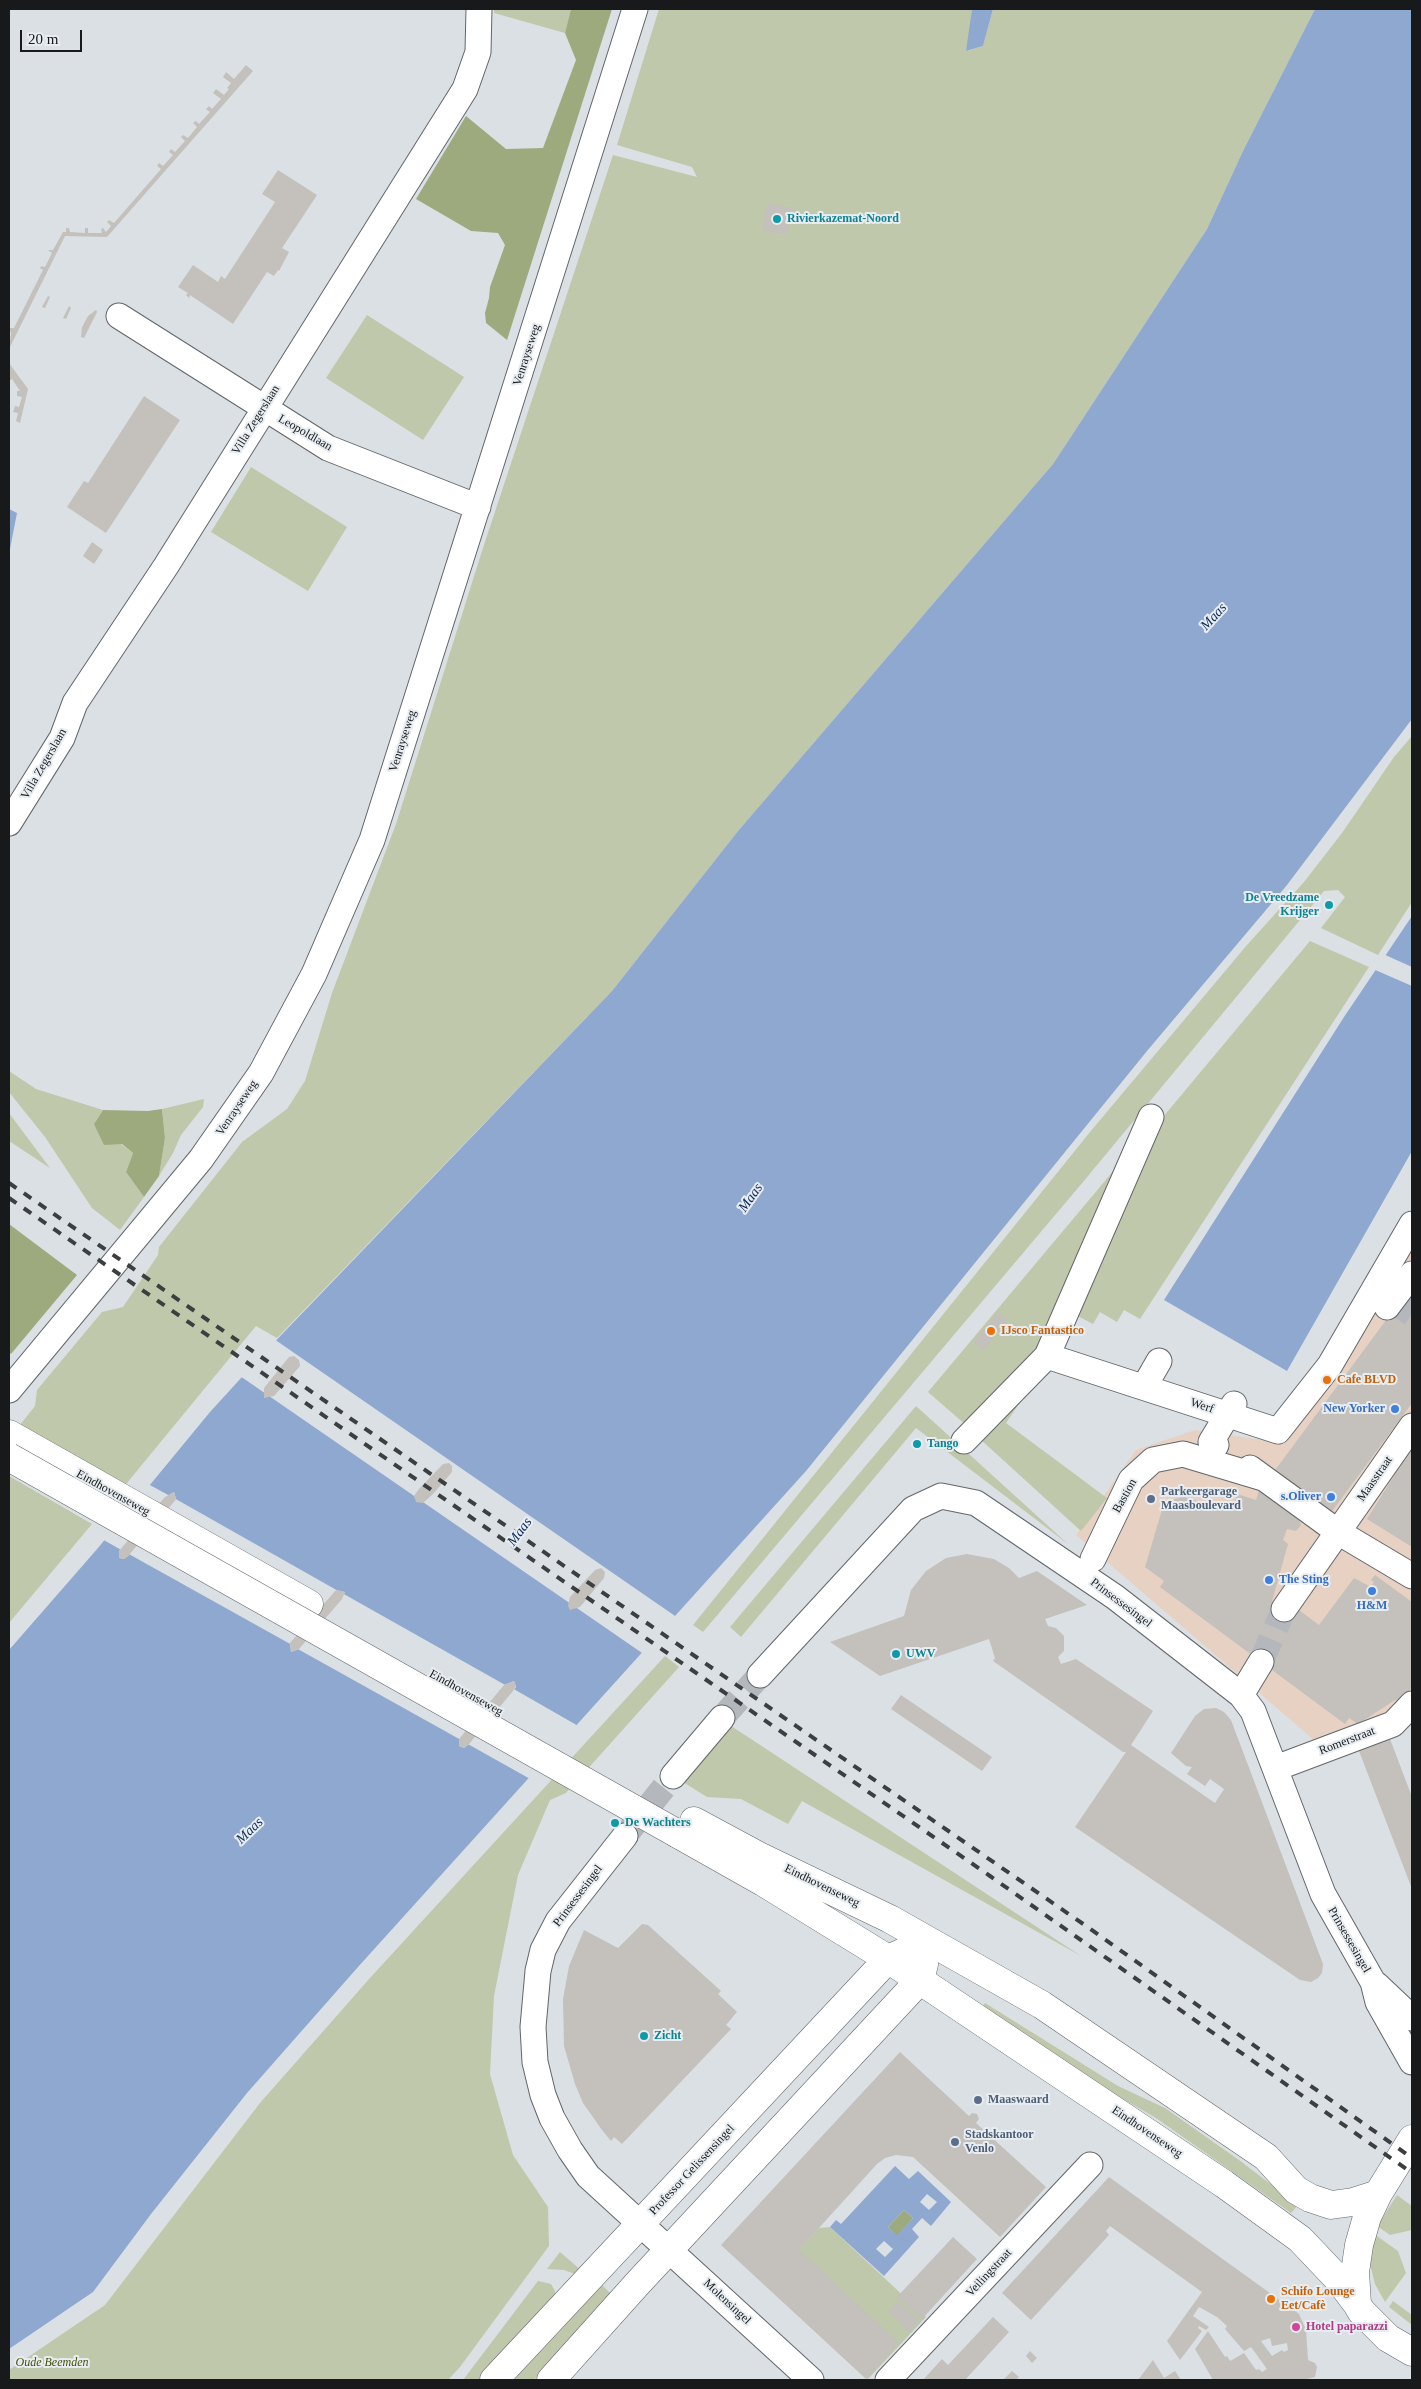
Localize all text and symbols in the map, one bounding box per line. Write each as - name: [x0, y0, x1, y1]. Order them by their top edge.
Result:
- scale bar: [22, 20, 85, 52]
- text: 20 m: [28, 31, 58, 47]
- place label: Rivierkazemat-Noord: [787, 212, 899, 226]
- marker: Rivierkazemat-Noord: [771, 213, 783, 225]
- street label: Venrayseweg: [510, 322, 544, 388]
- street label: Villa Zegerslaan: [229, 383, 283, 457]
- street label: Leopoldlaan: [275, 412, 335, 454]
- water label: Maas: [1197, 600, 1231, 634]
- street label: Venrayseweg: [386, 708, 420, 774]
- street label: Villa Zegerslaan: [18, 726, 70, 802]
- place label: De Vreedzame Krijger: [1245, 891, 1319, 919]
- marker: De Vreedzame Krijger: [1323, 899, 1335, 911]
- street label: Venrayseweg: [213, 1077, 261, 1139]
- water label: Maas: [735, 1180, 767, 1216]
- place label: IJsco Fantastico: [1001, 1324, 1084, 1338]
- marker: IJsco Fantastico: [985, 1325, 997, 1337]
- place label: Cafe BLVD: [1337, 1373, 1396, 1387]
- marker: Cafe BLVD: [1321, 1374, 1333, 1386]
- street label: Werf: [1189, 1395, 1215, 1417]
- place label: New Yorker: [1323, 1402, 1385, 1416]
- marker: New Yorker: [1389, 1403, 1401, 1415]
- place label: Tango: [927, 1437, 959, 1451]
- marker: Tango: [911, 1438, 923, 1450]
- street label: Maasstraat: [1354, 1454, 1396, 1504]
- street label: Eindhovenseweg: [74, 1467, 152, 1519]
- street label: Bastion: [1110, 1476, 1140, 1516]
- place label: Parkeergarage Maasboulevard: [1161, 1485, 1241, 1513]
- place label: s.Oliver: [1281, 1490, 1321, 1504]
- marker: s.Oliver: [1325, 1491, 1337, 1503]
- marker: Parkeergarage Maasboulevard: [1145, 1493, 1157, 1505]
- water label: Maas: [504, 1514, 536, 1550]
- place label: The Sting: [1279, 1573, 1329, 1587]
- marker: The Sting: [1263, 1574, 1275, 1586]
- street label: Prinsessesingel: [1087, 1575, 1155, 1631]
- marker: H&M: [1366, 1585, 1378, 1597]
- place label: H&M: [1357, 1599, 1387, 1613]
- place label: UWV: [906, 1647, 935, 1661]
- marker: UWV: [890, 1648, 902, 1660]
- street label: Eindhovenseweg: [427, 1667, 505, 1719]
- street label: Romerstraat: [1317, 1724, 1377, 1758]
- water label: Maas: [233, 1814, 267, 1848]
- place label: De Wachters: [625, 1816, 691, 1830]
- marker: De Wachters: [609, 1817, 621, 1829]
- street label: Prinsessesingel: [550, 1862, 606, 1930]
- street label: Eindhovenseweg: [782, 1862, 862, 1910]
- street label: Prinsessesingel: [1324, 1905, 1374, 1975]
- place label: Zicht: [654, 2029, 681, 2043]
- marker: Zicht: [638, 2030, 650, 2042]
- place label: Maaswaard: [988, 2093, 1049, 2107]
- marker: Maaswaard: [972, 2094, 984, 2106]
- street label: Eindhovenseweg: [1109, 2103, 1185, 2161]
- street label: Professor Gelissensingel: [646, 2122, 738, 2218]
- place label: Stadskantoor Venlo: [965, 2128, 1034, 2156]
- marker: Stadskantoor Venlo: [949, 2136, 961, 2148]
- street label: Veilingstraat: [963, 2246, 1015, 2300]
- street label: Molensingel: [700, 2276, 754, 2328]
- place label: Schifo Lounge Eet/Cafè: [1281, 2285, 1355, 2313]
- marker: Schifo Lounge Eet/Cafè: [1265, 2293, 1277, 2305]
- place label: Hotel paparazzi: [1306, 2320, 1388, 2334]
- marker: Hotel paparazzi: [1290, 2321, 1302, 2333]
- park label: Oude Beemden: [16, 2356, 88, 2370]

